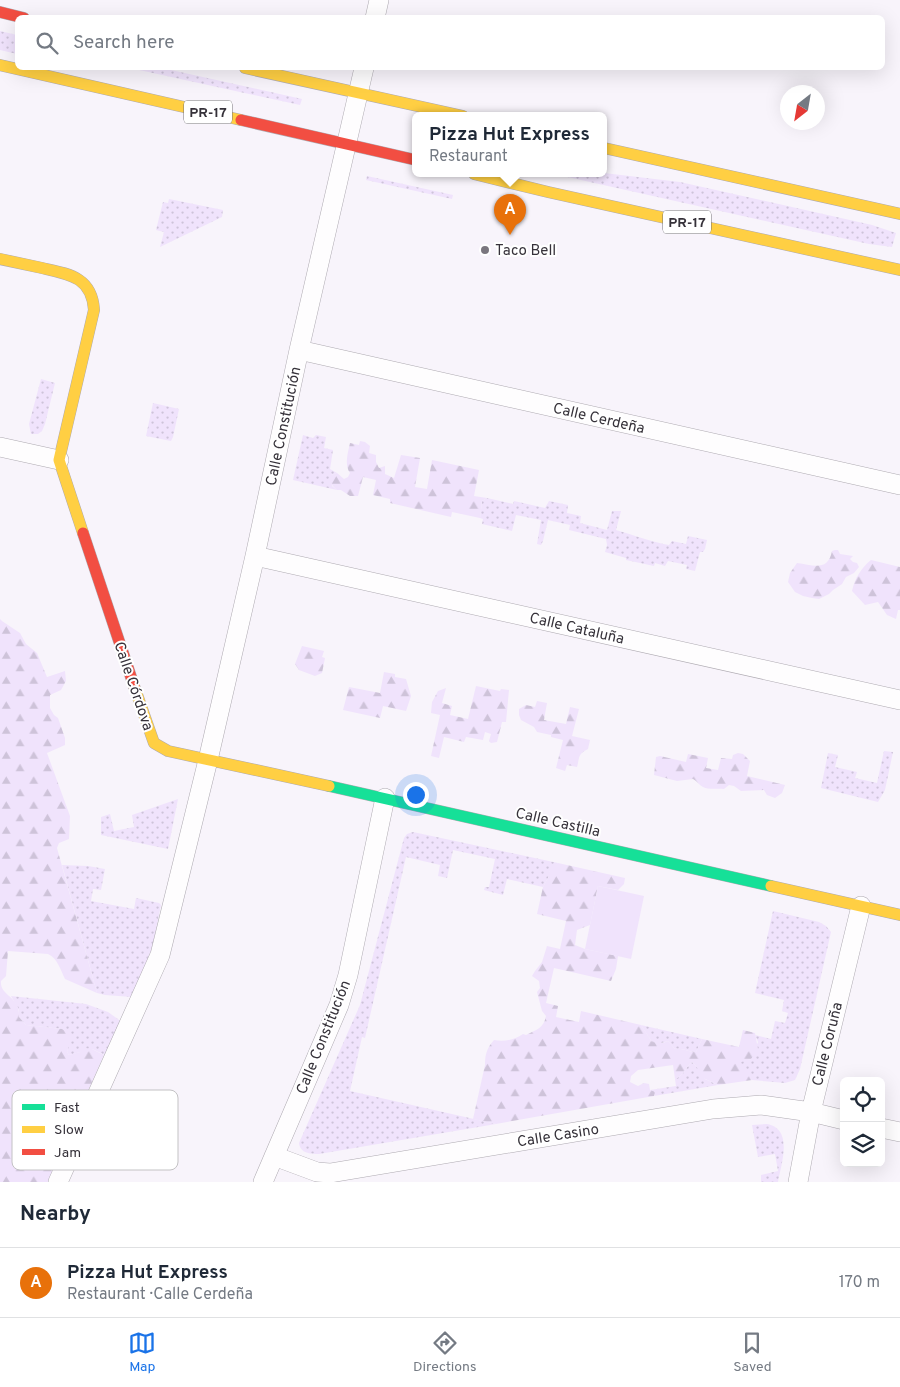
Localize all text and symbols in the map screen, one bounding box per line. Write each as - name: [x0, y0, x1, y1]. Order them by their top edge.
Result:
- search box: [15, 15, 885, 70]
- icon: search: [33, 29, 61, 57]
- text: Search here: [73, 31, 175, 55]
- north arrow: [780, 85, 825, 130]
- road number: PR-17: [184, 100, 232, 124]
- popup: [412, 112, 607, 177]
- text: Pizza Hut Express: [429, 123, 590, 147]
- text: Restaurant: [429, 147, 508, 167]
- pin: A: [494, 194, 526, 235]
- road number: PR-17: [663, 210, 711, 233]
- place label: Taco Bell: [495, 242, 556, 261]
- marker: Taco Bell: [479, 244, 491, 256]
- street label: Calle Constitución: [263, 365, 306, 488]
- street label: Calle Cerdeña: [551, 400, 646, 439]
- street label: Calle Cataluña: [527, 609, 626, 650]
- street label: Calle Córdova: [109, 640, 157, 733]
- your location: [403, 782, 429, 808]
- street label: Calle Castilla: [513, 804, 602, 842]
- street label: Calle Constitución: [293, 978, 356, 1097]
- street label: Calle Coruña: [809, 1000, 848, 1088]
- map controls: [840, 1077, 885, 1167]
- button: locate: [840, 1077, 885, 1122]
- legend: [12, 1090, 178, 1170]
- text: Fast: [54, 1100, 80, 1117]
- street label: Calle Casino: [516, 1121, 600, 1152]
- text: Slow: [54, 1122, 84, 1139]
- button: layers: [840, 1122, 885, 1167]
- text: Jam: [54, 1145, 81, 1162]
- text: Nearby: [20, 1201, 91, 1228]
- text: Pizza Hut Express: [67, 1261, 228, 1285]
- text: A: [30, 1273, 42, 1293]
- text: 170 m: [839, 1273, 880, 1293]
- text: Restaurant · Calle Cerdeña: [67, 1285, 253, 1305]
- tab: Map: [128, 1329, 156, 1376]
- tab: Directions: [413, 1329, 477, 1376]
- tab: Saved: [733, 1329, 772, 1376]

